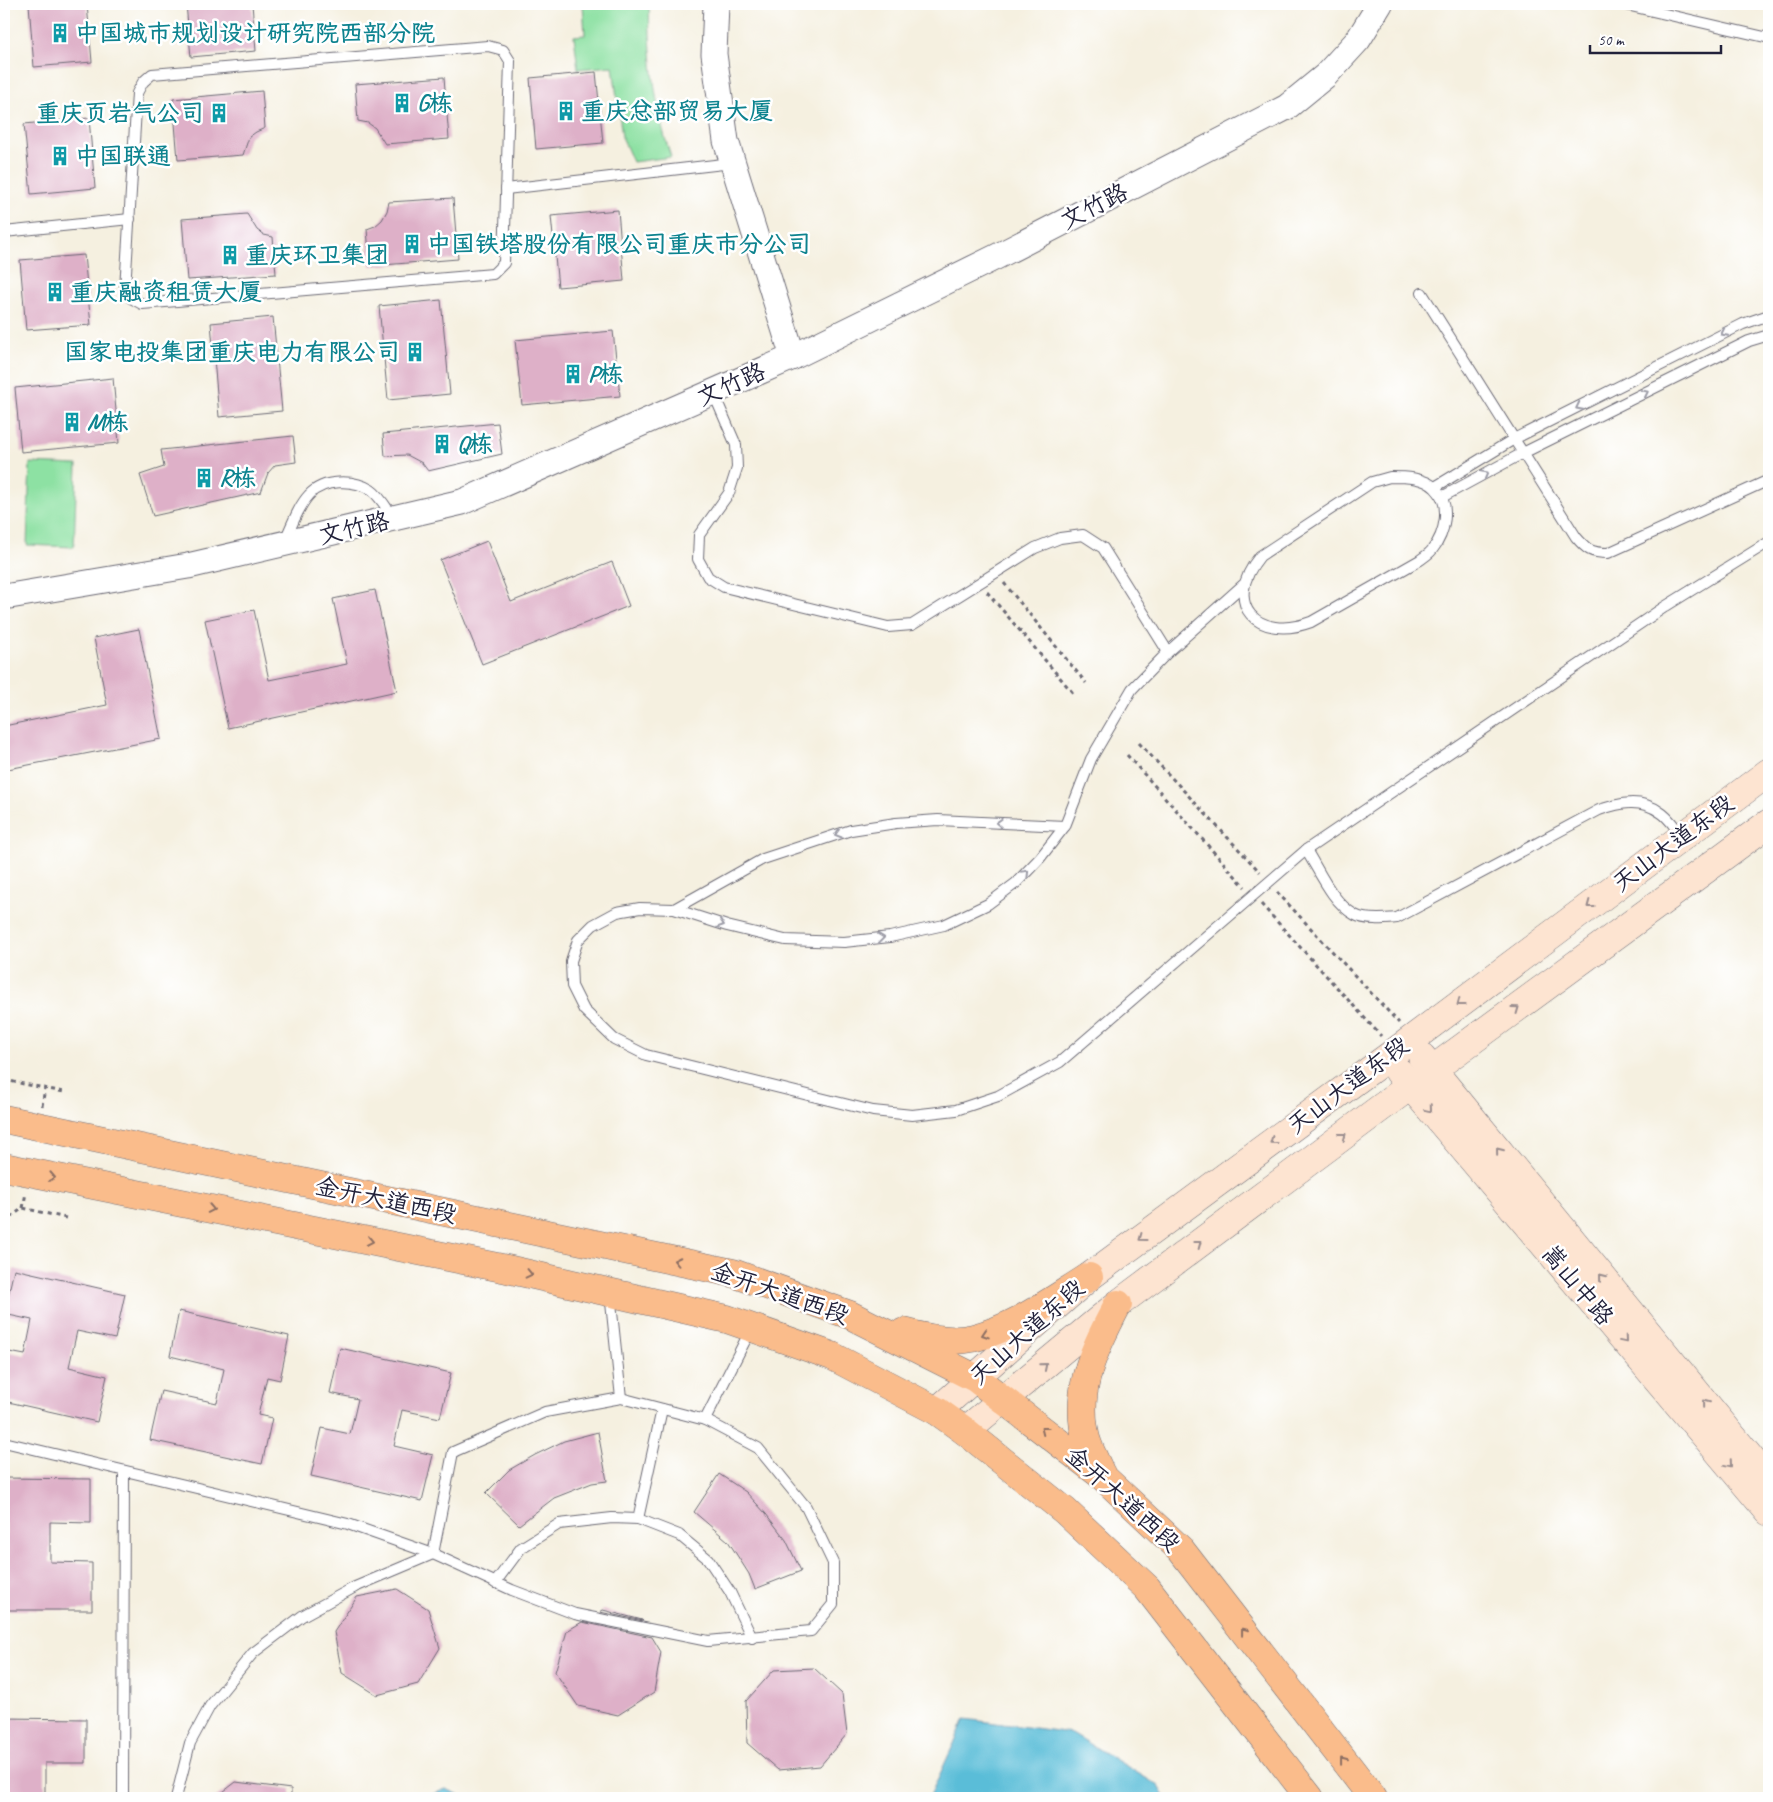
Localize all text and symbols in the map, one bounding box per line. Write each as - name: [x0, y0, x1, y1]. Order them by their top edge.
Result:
- place label: 中国城市规划设计研究院西部分院: [75, 18, 435, 48]
- building icon: 中国城市规划设计研究院西部分院: [49, 22, 71, 44]
- scale bar: [1590, 22, 1722, 54]
- text: 50 m: [1598, 31, 1625, 50]
- place label: G栋: [417, 88, 453, 118]
- building icon: G栋: [391, 92, 413, 114]
- place label: 重庆总部贸易大厦: [581, 96, 773, 126]
- place label: 重庆页岩气公司: [36, 98, 204, 128]
- building icon: 重庆总部贸易大厦: [555, 100, 577, 122]
- building icon: 重庆页岩气公司: [208, 102, 230, 124]
- place label: 中国联通: [75, 141, 171, 171]
- building icon: 中国联通: [49, 145, 71, 167]
- street label: 文竹路: [1055, 176, 1133, 236]
- place label: 中国铁塔股份有限公司重庆市分公司: [427, 229, 811, 259]
- building icon: 中国铁塔股份有限公司重庆市分公司: [401, 233, 423, 255]
- place label: 重庆环卫集团: [245, 240, 389, 270]
- building icon: 重庆环卫集团: [219, 244, 241, 266]
- place label: 重庆融资租赁大厦: [70, 277, 262, 307]
- building icon: 重庆融资租赁大厦: [44, 281, 66, 303]
- one-way arrow: [1720, 327, 1729, 337]
- place label: 国家电投集团重庆电力有限公司: [64, 337, 400, 367]
- building icon: 国家电投集团重庆电力有限公司: [404, 341, 426, 363]
- street label: 文竹路: [692, 356, 770, 412]
- place label: P栋: [588, 359, 623, 389]
- building icon: P栋: [562, 363, 584, 385]
- one-way arrow: [1640, 388, 1649, 399]
- one-way arrow: [1575, 401, 1584, 411]
- place label: M栋: [87, 407, 129, 437]
- building icon: M栋: [61, 411, 83, 433]
- place label: Q栋: [457, 429, 493, 459]
- building icon: Q栋: [431, 433, 453, 455]
- place label: R栋: [219, 463, 256, 493]
- building icon: R栋: [193, 467, 215, 489]
- one-way arrow: [1479, 470, 1488, 480]
- street label: 文竹路: [316, 505, 392, 551]
- street label: 天山大道东段: [1606, 788, 1740, 898]
- one-way arrow: [995, 818, 1003, 829]
- one-way arrow: [834, 829, 842, 839]
- one-way arrow: [1020, 870, 1029, 879]
- one-way arrow: [1587, 900, 1596, 908]
- one-way arrow: [716, 918, 724, 928]
- one-way arrow: [877, 933, 885, 944]
- one-way arrow: [1457, 997, 1466, 1005]
- one-way arrow: [1510, 1006, 1520, 1015]
- street label: 天山大道东段: [1281, 1030, 1415, 1140]
- one-way arrow: [1423, 1103, 1431, 1112]
- one-way arrow: [1337, 1134, 1346, 1142]
- one-way arrow: [1269, 1135, 1279, 1144]
- one-way arrow: [1497, 1148, 1505, 1157]
- street label: 金开大道西段: [312, 1170, 460, 1230]
- one-way arrow: [47, 1171, 56, 1182]
- one-way arrow: [206, 1203, 215, 1214]
- one-way arrow: [1139, 1232, 1148, 1240]
- one-way arrow: [366, 1235, 375, 1246]
- street label: 嵩山中路: [1536, 1239, 1620, 1331]
- one-way arrow: [1192, 1241, 1202, 1250]
- street label: 金开大道西段: [707, 1255, 853, 1331]
- one-way arrow: [673, 1256, 682, 1267]
- one-way arrow: [525, 1268, 534, 1279]
- street label: 天山大道东段: [963, 1273, 1091, 1391]
- one-way arrow: [1600, 1274, 1608, 1283]
- one-way arrow: [981, 1328, 990, 1338]
- one-way arrow: [1618, 1334, 1627, 1343]
- one-way arrow: [1038, 1363, 1047, 1372]
- one-way arrow: [1702, 1399, 1711, 1408]
- one-way arrow: [1041, 1428, 1050, 1436]
- street label: 金开大道西段: [1059, 1440, 1187, 1558]
- one-way arrow: [1723, 1458, 1732, 1467]
- one-way arrow: [1241, 1628, 1249, 1637]
- one-way arrow: [1341, 1757, 1349, 1766]

